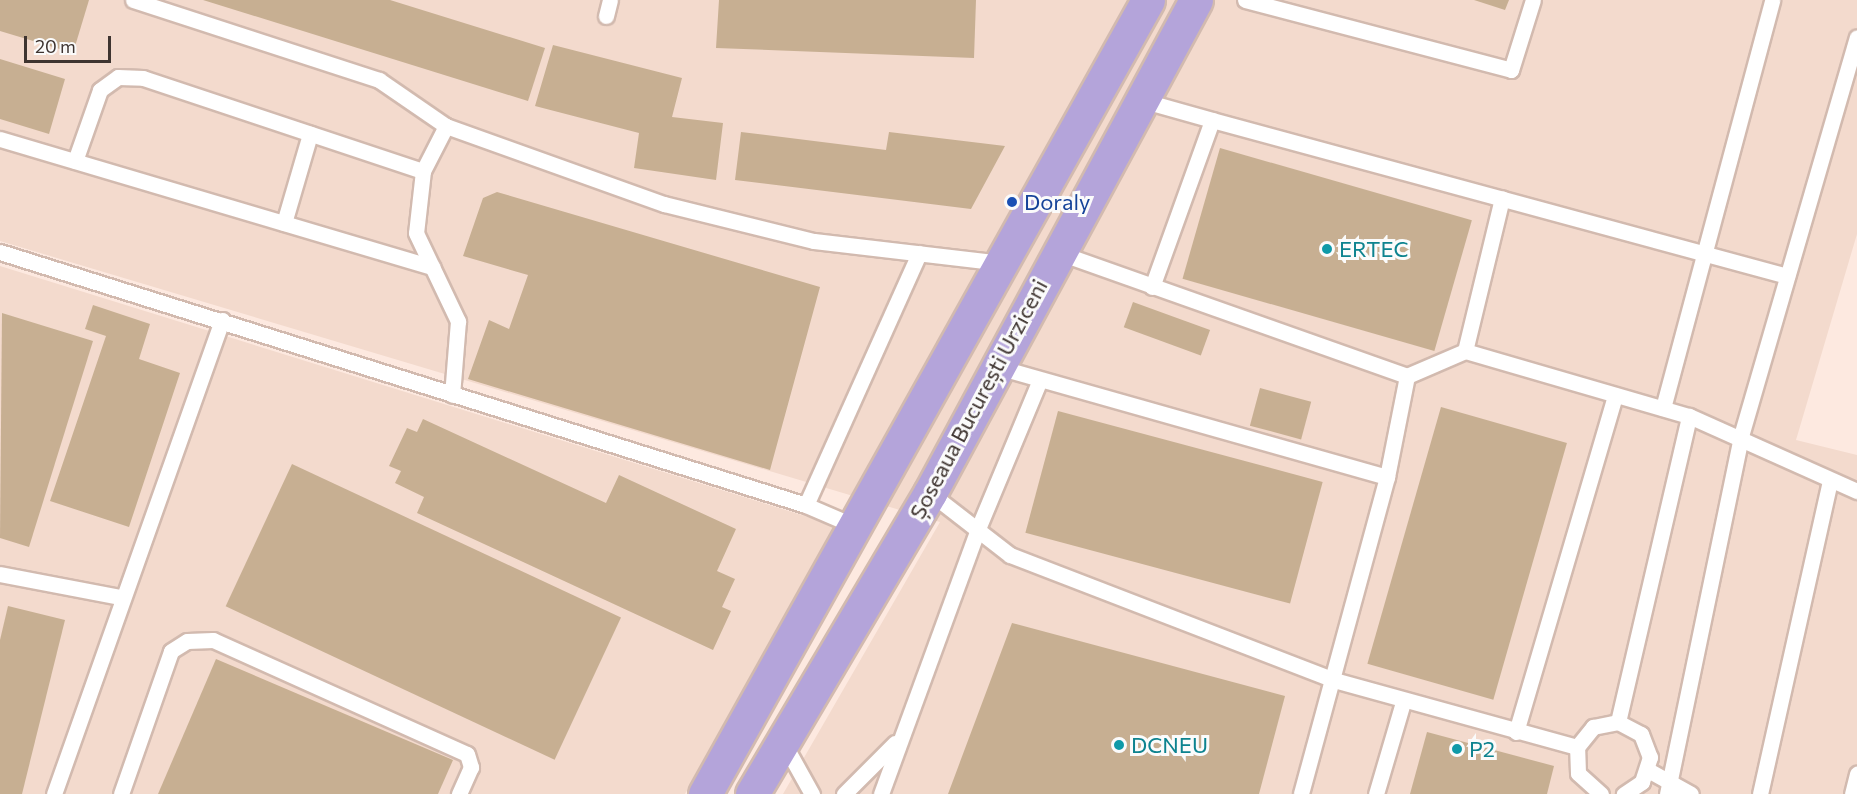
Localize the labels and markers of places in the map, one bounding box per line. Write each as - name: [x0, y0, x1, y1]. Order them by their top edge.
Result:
- place label: Doraly: [1024, 189, 1090, 215]
- marker: Doraly: [1005, 195, 1019, 209]
- place label: ERTEC: [1339, 236, 1409, 262]
- marker: ERTEC: [1320, 242, 1334, 256]
- place label: DCNEU: [1131, 732, 1208, 758]
- place label: P2: [1469, 736, 1495, 762]
- marker: DCNEU: [1112, 738, 1126, 752]
- marker: P2: [1450, 742, 1464, 756]

